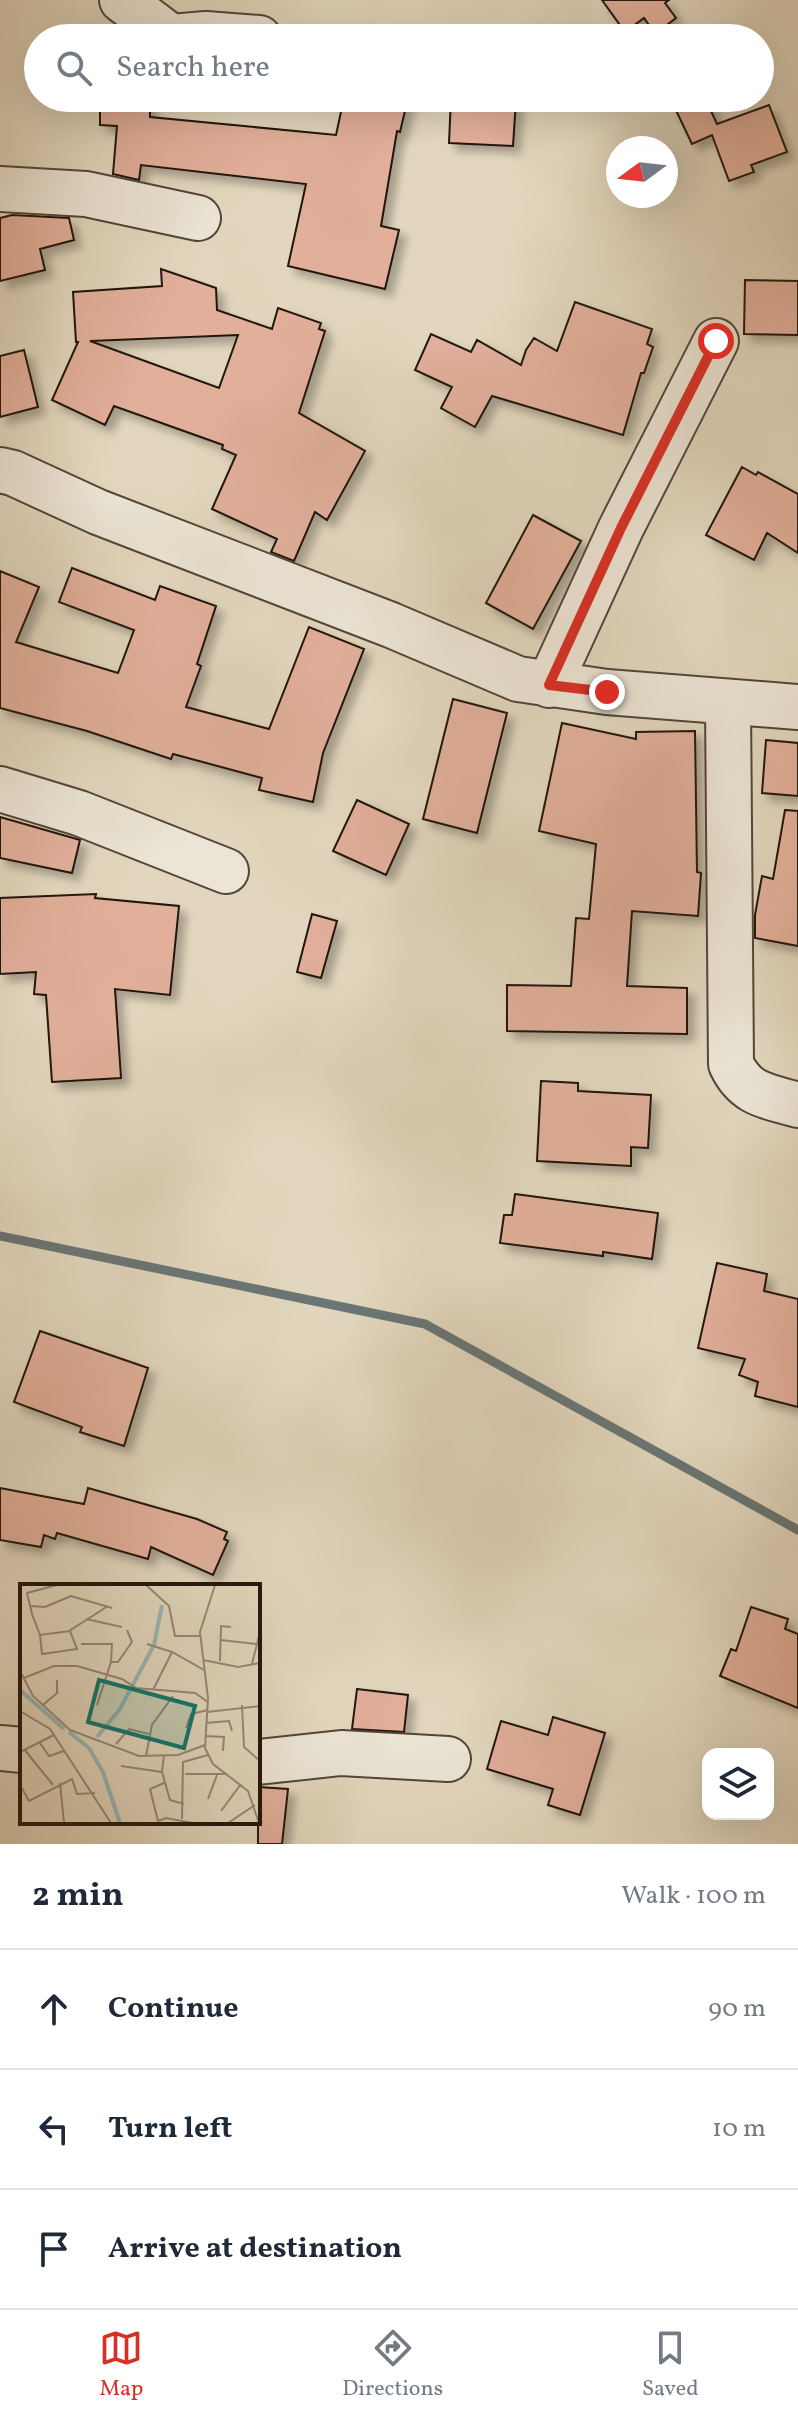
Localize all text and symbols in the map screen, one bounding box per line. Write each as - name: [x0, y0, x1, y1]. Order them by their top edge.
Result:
- search box: [24, 24, 774, 112]
- icon: search: [52, 46, 96, 90]
- text: Search here: [116, 47, 270, 89]
- north arrow: [606, 136, 678, 208]
- route start: [698, 323, 734, 359]
- route end: [589, 674, 625, 710]
- inset map: [20, 1584, 260, 1824]
- map controls: [702, 1748, 774, 1820]
- button: layers: [702, 1748, 774, 1820]
- text: 2 min: [32, 1873, 124, 1920]
- text: Walk · 100 m: [621, 1878, 766, 1914]
- icon: ahead: [32, 1987, 76, 2031]
- text: Continue: [108, 1988, 239, 2030]
- text: 90 m: [708, 1991, 766, 2027]
- icon: left: [32, 2107, 76, 2151]
- text: Turn left: [108, 2108, 232, 2150]
- text: 10 m: [712, 2111, 766, 2147]
- icon: arrive: [32, 2227, 76, 2271]
- text: Arrive at destination: [108, 2228, 402, 2270]
- tab: Map: [99, 2326, 143, 2405]
- tab: Directions: [342, 2326, 443, 2405]
- tab: Saved: [642, 2326, 699, 2405]

